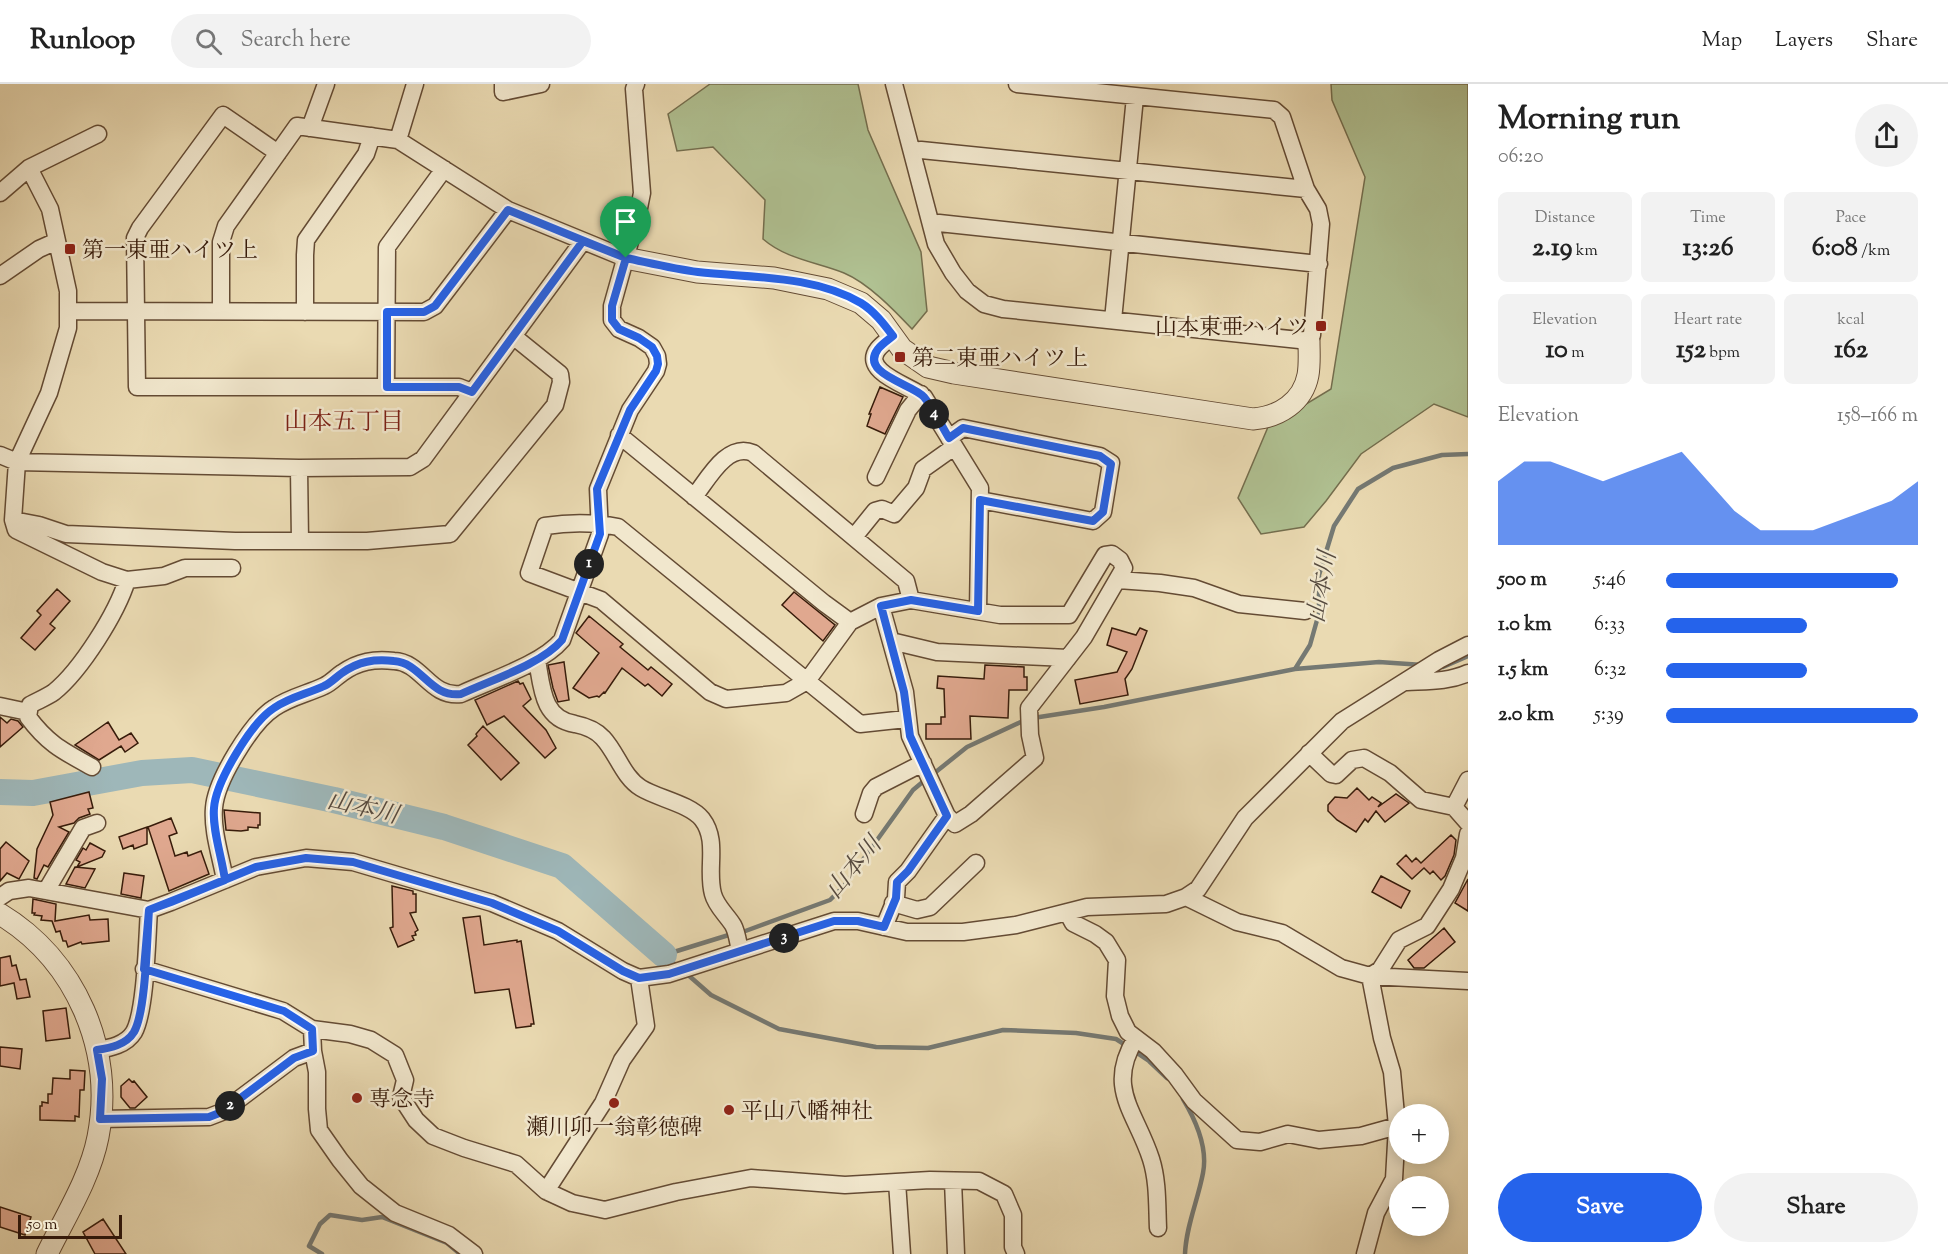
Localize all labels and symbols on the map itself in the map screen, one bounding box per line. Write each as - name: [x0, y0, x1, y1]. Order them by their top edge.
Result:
- pin: [600, 196, 651, 258]
- place label: 第一東亜ハイツ上: [82, 236, 258, 268]
- marker: 第一東亜ハイツ上: [63, 242, 77, 256]
- place label: 山本東亜ハイツ: [1155, 313, 1309, 345]
- marker: 山本東亜ハイツ: [1314, 319, 1328, 333]
- place label: 第二東亜ハイツ上: [912, 344, 1088, 376]
- marker: 第二東亜ハイツ上: [893, 350, 907, 364]
- pin: 4: [919, 399, 949, 429]
- district label: 山本五丁目: [284, 406, 404, 440]
- water label: 山本川: [1300, 546, 1346, 626]
- pin: 1: [574, 549, 604, 579]
- water label: 山本川: [324, 784, 404, 834]
- water label: 山本川: [818, 827, 893, 907]
- pin: 3: [769, 923, 799, 953]
- place label: 専念寺: [369, 1085, 435, 1117]
- pin: 2: [215, 1091, 245, 1121]
- marker: 専念寺: [350, 1091, 364, 1105]
- marker: 瀬川卯一翁彰徳碑: [607, 1096, 621, 1110]
- place label: 平山八幡神社: [741, 1097, 873, 1129]
- marker: 平山八幡神社: [722, 1103, 736, 1117]
- place label: 瀬川卯一翁彰徳碑: [526, 1113, 702, 1145]
- scale bar: [18, 1212, 122, 1240]

